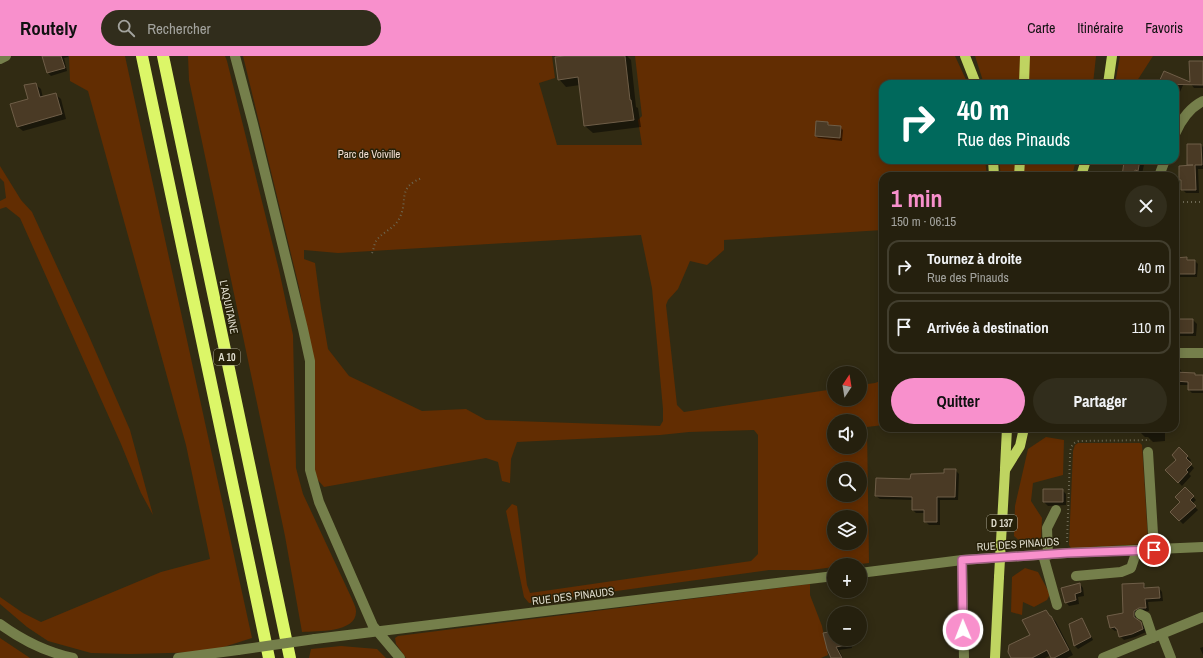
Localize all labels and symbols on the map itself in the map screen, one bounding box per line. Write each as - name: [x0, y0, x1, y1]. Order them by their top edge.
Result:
- park label: Parc de Voiville: [338, 147, 400, 161]
- street label: L'AQUITAINE: [216, 279, 242, 335]
- road number: A 10: [214, 349, 240, 365]
- north arrow: [827, 366, 867, 406]
- road number: D 137: [987, 515, 1017, 531]
- pin: [1137, 533, 1171, 567]
- street label: RUE DES PINAUDS: [976, 534, 1060, 554]
- street label: RUE DES PINAUDS: [531, 584, 615, 608]
- position arrow: [942, 609, 984, 651]

